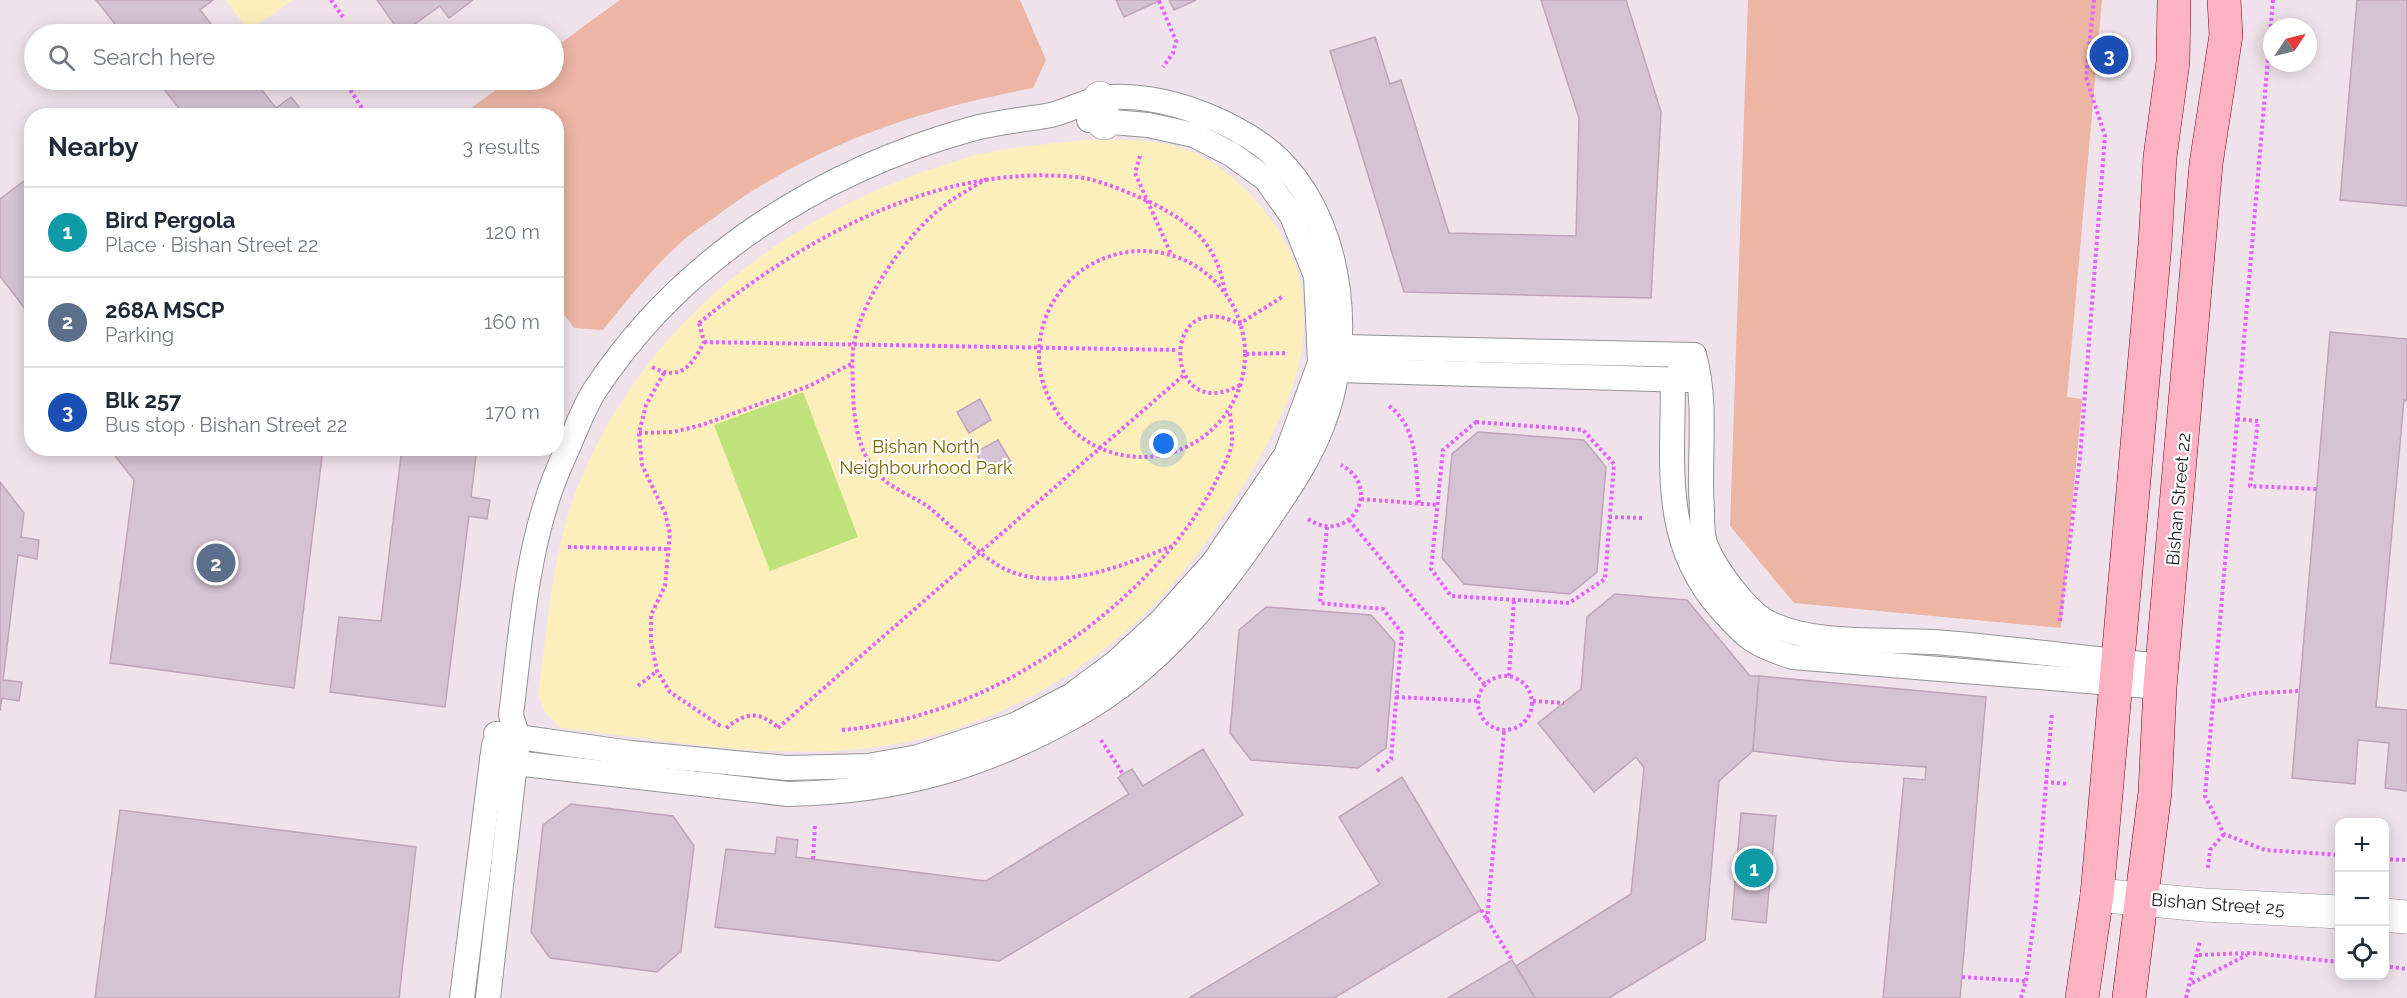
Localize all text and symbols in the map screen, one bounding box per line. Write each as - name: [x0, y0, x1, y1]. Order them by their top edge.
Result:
- north arrow: [2263, 18, 2317, 72]
- search box: [24, 24, 564, 90]
- pin: 3: [2090, 32, 2128, 78]
- icon: search: [45, 41, 78, 74]
- text: Search here: [93, 44, 215, 70]
- text: Nearby: [48, 132, 138, 162]
- text: 3 results: [462, 135, 540, 159]
- text: Bird Pergola: [105, 207, 235, 233]
- text: 1: [63, 220, 72, 244]
- text: 120 m: [485, 220, 540, 244]
- text: Place · Bishan Street 22: [105, 233, 318, 257]
- text: 268A MSCP: [105, 297, 224, 323]
- text: 2: [62, 310, 73, 334]
- text: 160 m: [484, 310, 540, 334]
- text: Parking: [105, 323, 174, 347]
- text: Blk 257: [105, 387, 181, 413]
- text: 3: [62, 400, 73, 424]
- text: 170 m: [485, 400, 540, 424]
- text: Bus stop · Bishan Street 22: [105, 413, 347, 437]
- your location: [1149, 429, 1178, 458]
- street label: Bishan Street 22: [2162, 432, 2194, 566]
- park label: Bishan North Neighbourhood Park: [839, 436, 1013, 478]
- pin: 2: [196, 540, 236, 586]
- map controls: [2335, 818, 2389, 980]
- button: +: [2335, 818, 2389, 872]
- pin: 1: [1734, 846, 1774, 890]
- button: −: [2335, 872, 2389, 926]
- street label: Bishan Street 25: [2151, 889, 2286, 919]
- button: locate: [2335, 926, 2389, 980]

